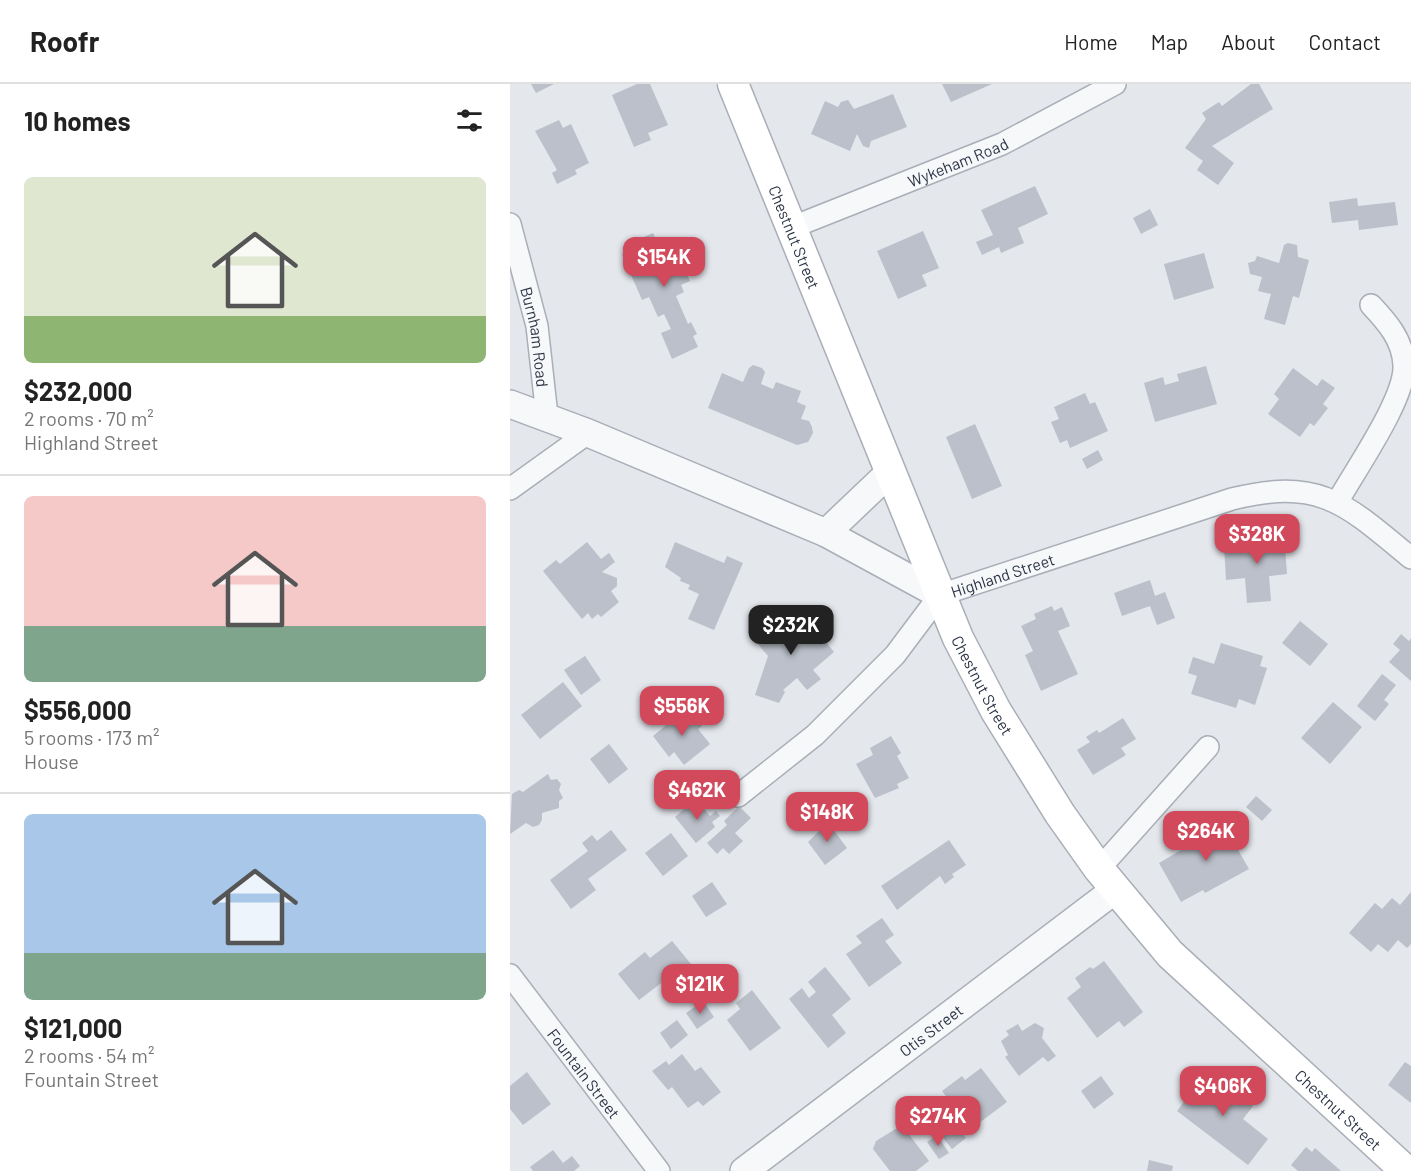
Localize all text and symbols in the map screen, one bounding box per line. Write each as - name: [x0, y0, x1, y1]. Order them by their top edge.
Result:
- text: Roofr: [30, 24, 99, 58]
- text: Home: [1064, 29, 1118, 54]
- text: Map: [1151, 29, 1188, 54]
- text: About: [1221, 29, 1276, 54]
- text: Contact: [1309, 29, 1381, 54]
- icon: filters: [453, 104, 486, 137]
- text: 10 homes: [24, 105, 131, 136]
- street label: Wykeham Road: [905, 133, 1011, 190]
- street label: Chestnut Street: [766, 182, 825, 291]
- icon: home: [201, 216, 309, 324]
- pin: $154K: [622, 237, 706, 288]
- text: $154K: [637, 244, 691, 268]
- street label: Burnham Road: [518, 285, 553, 388]
- text: $232,000: [24, 375, 132, 406]
- text: 2 rooms · 70 m²: [24, 406, 154, 430]
- text: Highland Street: [24, 430, 159, 454]
- pin: $328K: [1215, 514, 1299, 565]
- text: $328K: [1229, 521, 1285, 545]
- icon: home: [201, 535, 309, 643]
- street label: Highland Street: [948, 549, 1057, 600]
- pin: $232K: [749, 605, 833, 656]
- text: $232K: [763, 612, 819, 636]
- street label: Chestnut Street: [949, 632, 1018, 738]
- pin: $556K: [640, 686, 724, 737]
- text: $556K: [654, 693, 710, 717]
- text: $556,000: [24, 694, 132, 725]
- text: 5 rooms · 173 m²: [24, 725, 159, 749]
- text: House: [24, 749, 79, 773]
- pin: $462K: [655, 770, 739, 821]
- text: $462K: [668, 777, 726, 801]
- pin: $148K: [785, 792, 869, 843]
- text: $148K: [800, 799, 854, 823]
- pin: $264K: [1164, 811, 1248, 862]
- text: $264K: [1177, 818, 1235, 842]
- icon: home: [201, 853, 309, 961]
- pin: $121K: [658, 964, 742, 1015]
- text: $121K: [675, 971, 725, 995]
- street label: Otis Street: [895, 1000, 966, 1060]
- text: $121,000: [24, 1012, 122, 1043]
- street label: Fountain Street: [544, 1024, 625, 1122]
- text: 2 rooms · 54 m²: [24, 1043, 154, 1067]
- street label: Chestnut Street: [1292, 1065, 1386, 1153]
- pin: $406K: [1181, 1066, 1265, 1117]
- text: Fountain Street: [24, 1067, 159, 1091]
- text: $406K: [1194, 1073, 1252, 1097]
- pin: $274K: [896, 1096, 980, 1147]
- text: $274K: [909, 1103, 967, 1127]

